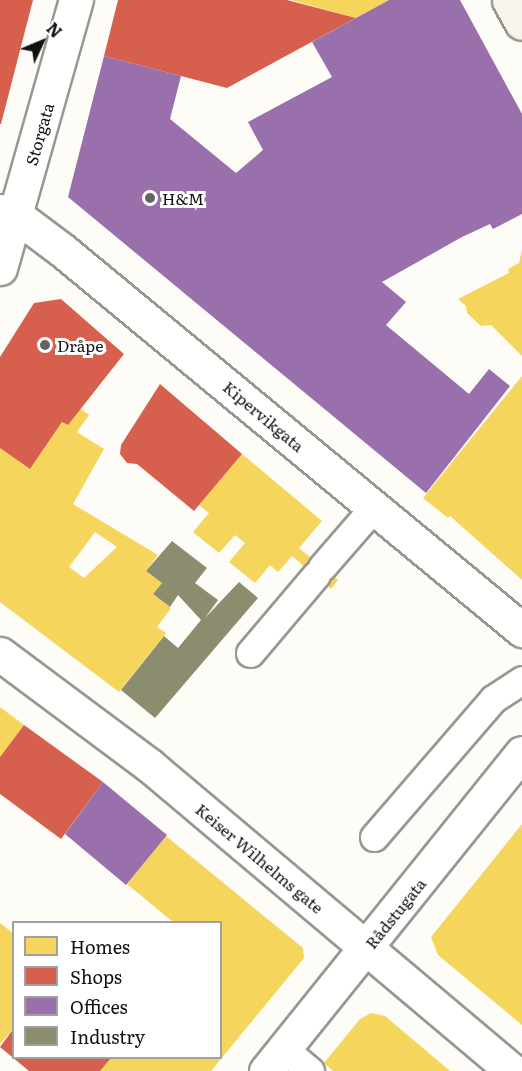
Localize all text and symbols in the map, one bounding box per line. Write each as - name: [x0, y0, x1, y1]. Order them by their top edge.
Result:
- north arrow: [12, 12, 72, 72]
- text: N: [42, 16, 68, 43]
- street label: Storgata: [21, 100, 57, 168]
- place label: H&M: [162, 188, 204, 208]
- marker: H&M: [143, 191, 157, 205]
- place label: Dråpe: [57, 335, 103, 355]
- marker: Dråpe: [38, 338, 52, 352]
- street label: Kipervikgata: [220, 377, 308, 455]
- street label: Keiser Wilhelms gate: [192, 799, 328, 917]
- street label: Rådstugata: [361, 874, 429, 952]
- legend: [12, 921, 222, 1059]
- text: Homes: [70, 933, 130, 960]
- text: Shops: [70, 963, 122, 990]
- text: Offices: [70, 993, 128, 1020]
- text: Industry: [70, 1023, 145, 1050]

